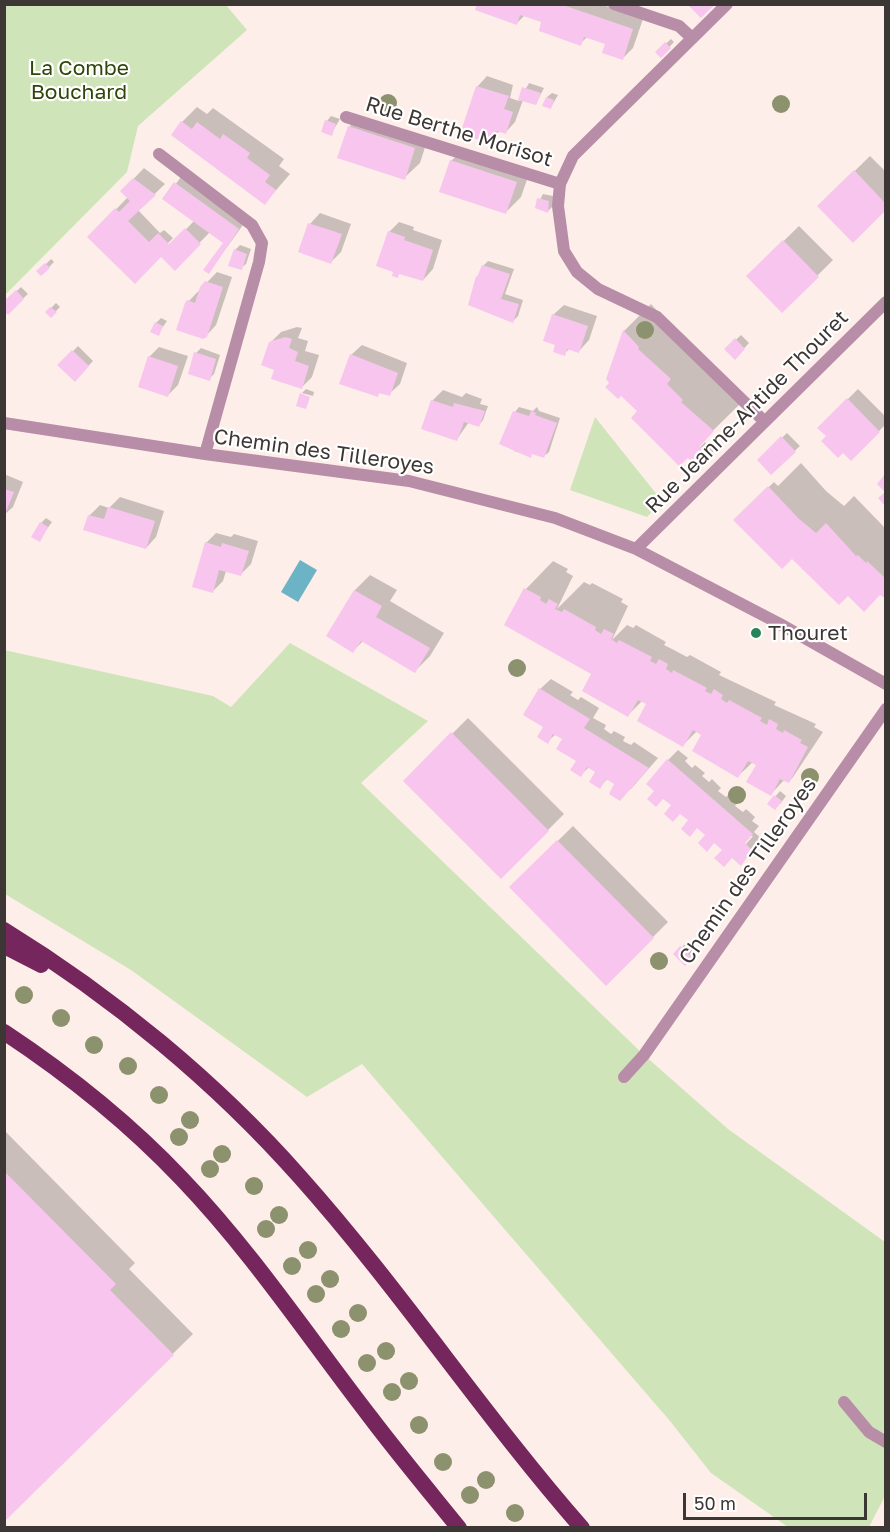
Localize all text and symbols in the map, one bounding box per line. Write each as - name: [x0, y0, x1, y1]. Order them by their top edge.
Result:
- park label: La Combe Bouchard: [29, 55, 129, 105]
- street label: Rue Berthe Morisot: [362, 92, 556, 172]
- street label: Rue Jeanne-Antide Thouret: [640, 305, 854, 519]
- street label: Chemin des Tilleroyes: [212, 424, 436, 480]
- place label: Thouret: [768, 620, 848, 646]
- marker: Thouret: [749, 626, 763, 640]
- street label: Chemin des Tilleroyes: [674, 773, 822, 969]
- scale bar: [686, 1481, 870, 1519]
- text: 50 m: [694, 1492, 736, 1514]

